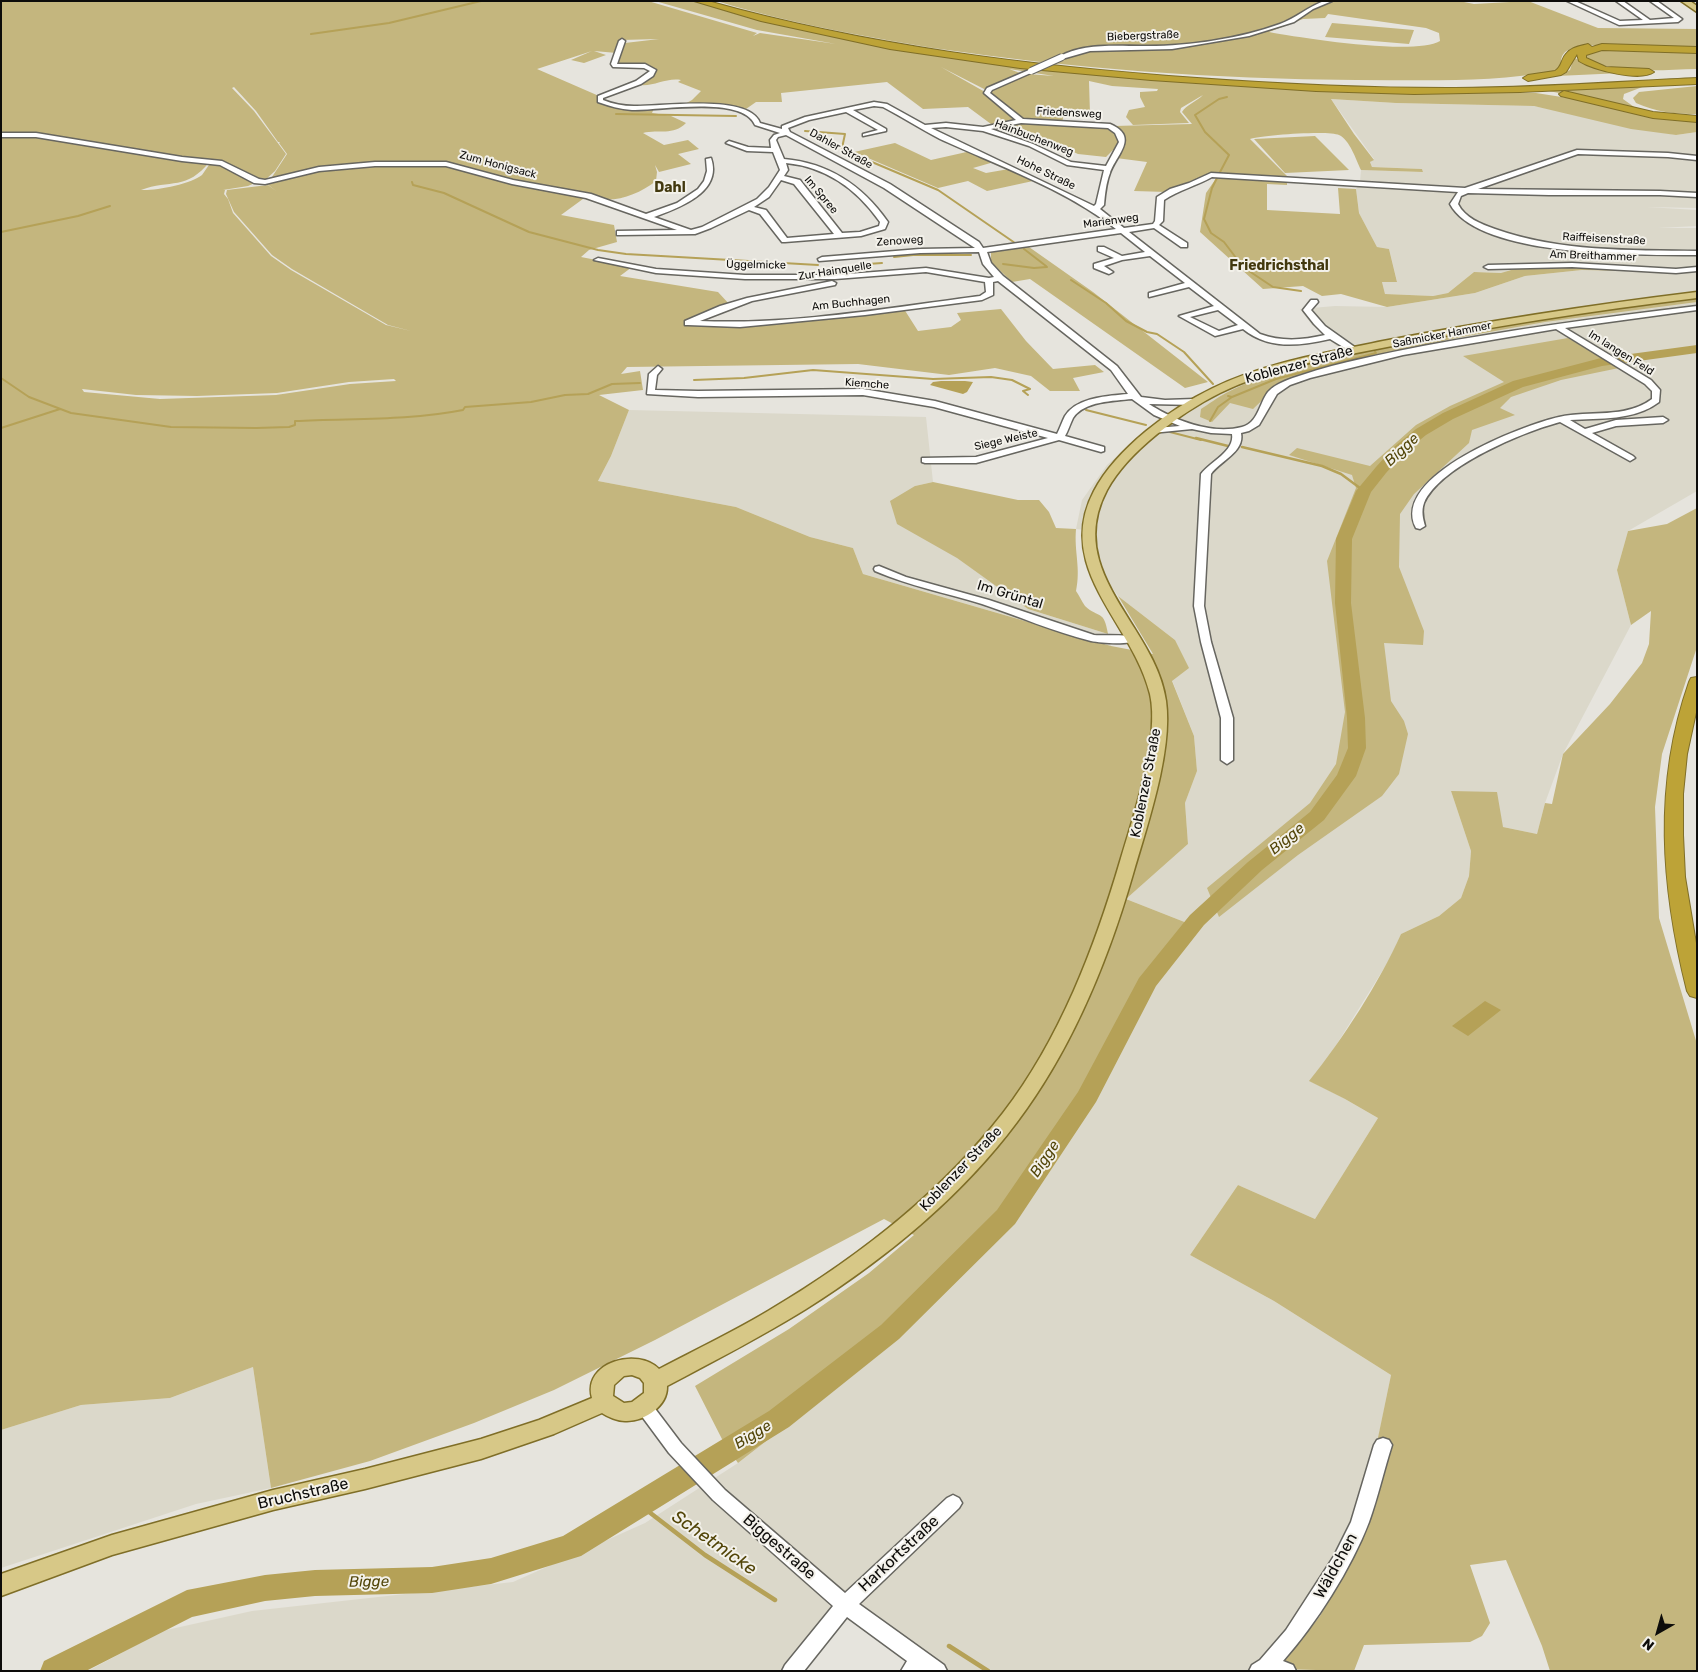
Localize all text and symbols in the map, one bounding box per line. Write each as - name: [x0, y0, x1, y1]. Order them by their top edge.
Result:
- street label: Biebergstraße: [1107, 28, 1179, 44]
- street label: Friedensweg: [1036, 105, 1102, 121]
- street label: Hainbuchenweg: [993, 117, 1075, 159]
- street label: Dahler Straße: [807, 126, 875, 172]
- street label: Zum Honigsack: [458, 148, 538, 182]
- street label: Hohe Straße: [1014, 153, 1078, 193]
- street label: Im Spree: [801, 173, 841, 217]
- district label: Dahl: [654, 180, 686, 196]
- street label: Marienweg: [1082, 211, 1140, 231]
- street label: Raiffeisenstraße: [1562, 230, 1646, 248]
- street label: Zenoweg: [876, 233, 924, 249]
- street label: Am Breithammer: [1549, 248, 1637, 264]
- street label: Üggelmicke: [726, 258, 786, 272]
- district label: Friedrichsthal: [1229, 258, 1329, 274]
- street label: Zur Hainquelle: [797, 259, 873, 283]
- street label: Am Buchhagen: [811, 292, 891, 314]
- street label: Saßmicker Hammer: [1392, 319, 1492, 351]
- street label: Im langen Feld: [1586, 328, 1656, 378]
- street label: Koblenzer Straße: [1243, 343, 1355, 387]
- street label: Kiemche: [845, 376, 889, 392]
- street label: Siege Weiste: [973, 426, 1039, 454]
- water label: Bigge: [1381, 430, 1423, 470]
- street label: Im Grüntal: [975, 577, 1045, 613]
- street label: Koblenzer Straße: [1127, 727, 1165, 839]
- water label: Bigge: [1266, 819, 1308, 859]
- street label: Koblenzer Straße: [916, 1123, 1006, 1215]
- water label: Bigge: [1026, 1137, 1064, 1181]
- water label: Bigge: [731, 1417, 775, 1453]
- street label: Bruchstraße: [256, 1474, 350, 1514]
- water label: Schetmicke: [668, 1506, 760, 1580]
- street label: Biggestraße: [739, 1510, 819, 1584]
- street label: Harkortstraße: [855, 1512, 943, 1596]
- street label: Wäldchen: [1310, 1530, 1362, 1602]
- water label: Bigge: [349, 1573, 389, 1591]
- north arrow: [1633, 1607, 1683, 1657]
- text: N: [1639, 1634, 1658, 1654]

